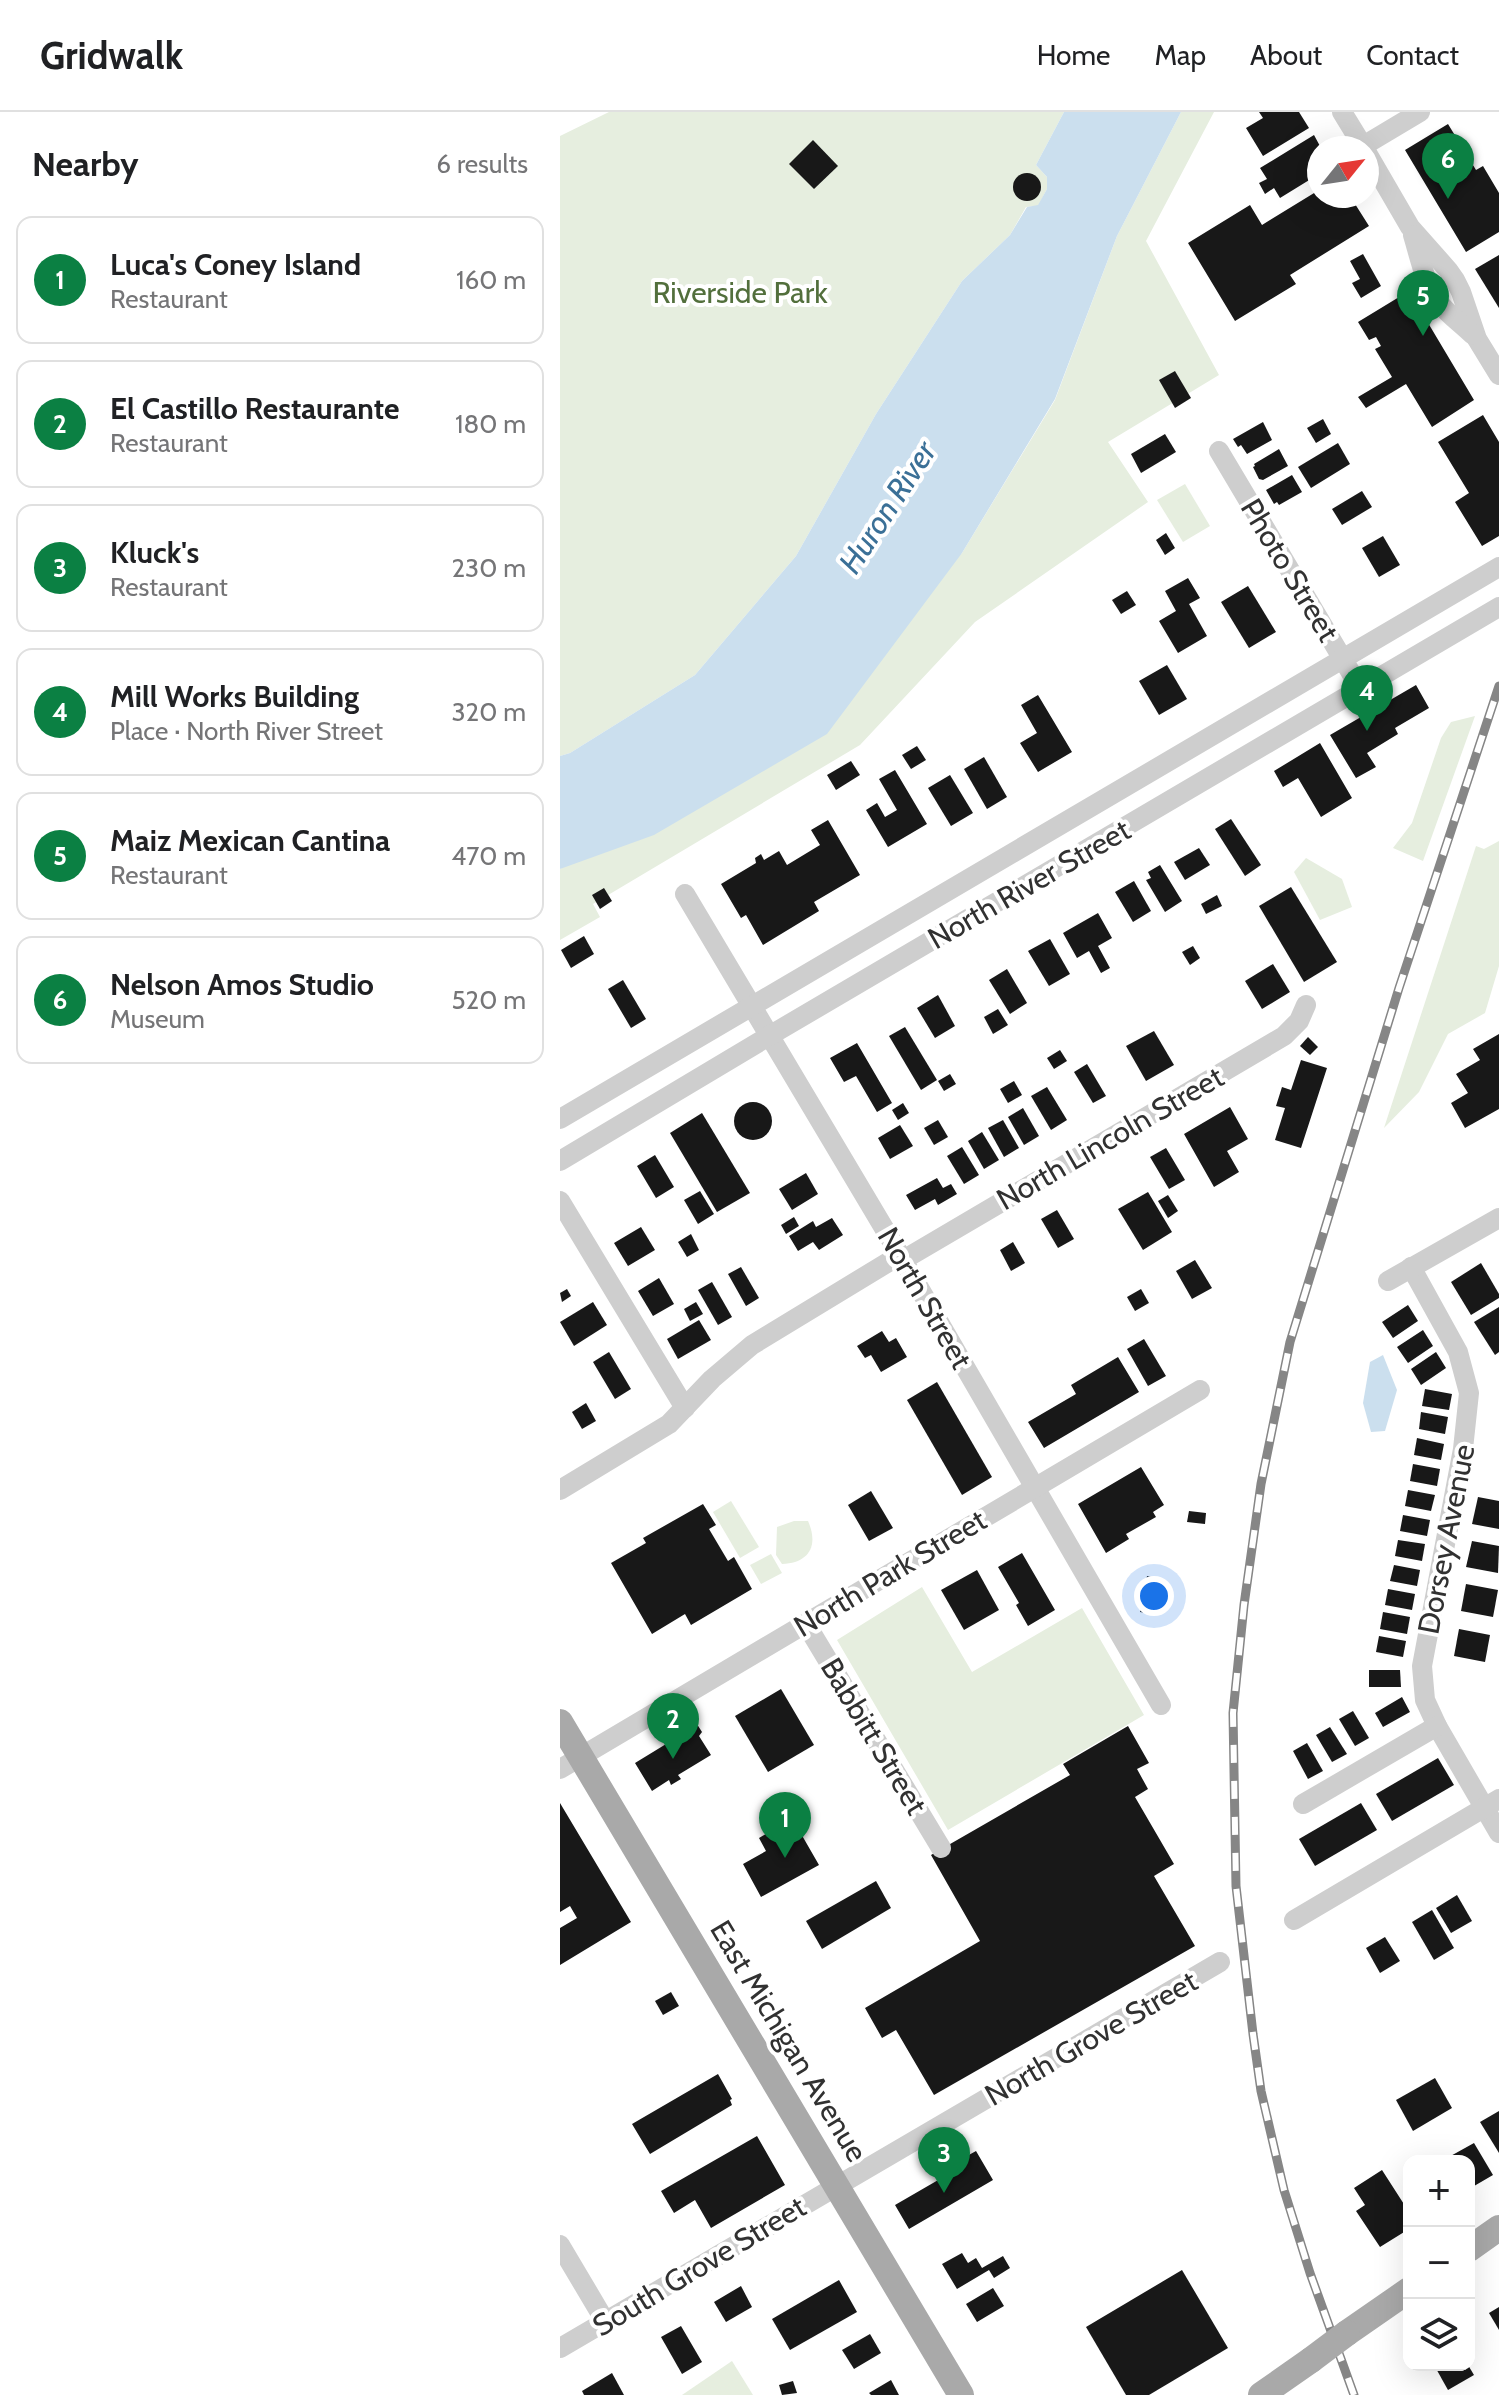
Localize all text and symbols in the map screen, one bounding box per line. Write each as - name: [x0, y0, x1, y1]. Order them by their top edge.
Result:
- text: Gridwalk: [40, 32, 183, 79]
- text: Home: [1037, 38, 1110, 72]
- text: Map: [1154, 38, 1206, 72]
- text: About: [1250, 38, 1322, 72]
- text: Contact: [1366, 38, 1459, 72]
- pin: 6: [1422, 133, 1474, 199]
- north arrow: [1307, 136, 1379, 208]
- text: Nearby: [32, 143, 139, 185]
- text: 6 results: [436, 148, 528, 180]
- text: Luca's Coney Island: [110, 246, 361, 283]
- text: 1: [55, 264, 65, 296]
- text: 160 m: [456, 264, 526, 296]
- pin: 5: [1397, 270, 1449, 336]
- park label: Riverside Park: [652, 274, 828, 311]
- text: Restaurant: [110, 283, 228, 315]
- text: El Castillo Restaurante: [110, 390, 399, 427]
- text: 2: [53, 408, 67, 440]
- text: 180 m: [455, 408, 526, 440]
- text: Restaurant: [110, 427, 228, 459]
- water label: Huron River: [830, 433, 945, 580]
- street label: Photo Street: [1233, 492, 1347, 648]
- text: Kluck's: [110, 534, 199, 571]
- text: 3: [53, 552, 67, 584]
- text: 230 m: [452, 552, 526, 584]
- text: Restaurant: [110, 571, 228, 603]
- pin: 4: [1341, 665, 1393, 731]
- text: Mill Works Building: [110, 678, 359, 715]
- text: 4: [52, 696, 68, 728]
- text: 320 m: [452, 696, 526, 728]
- text: Place · North River Street: [110, 715, 383, 747]
- street label: North River Street: [921, 811, 1137, 957]
- text: Maiz Mexican Cantina: [110, 822, 390, 859]
- text: 5: [53, 840, 67, 872]
- text: 470 m: [451, 840, 526, 872]
- text: Restaurant: [110, 859, 228, 891]
- text: Nelson Amos Studio: [110, 966, 374, 1003]
- text: 6: [53, 984, 67, 1016]
- text: 520 m: [452, 984, 526, 1016]
- text: Museum: [110, 1003, 205, 1035]
- street label: North Lincoln Street: [990, 1058, 1230, 1218]
- street label: North Street: [870, 1221, 980, 1375]
- street label: Dorsey Avenue: [1409, 1441, 1483, 1637]
- street label: North Park Street: [787, 1501, 993, 1645]
- your location: [1134, 1576, 1174, 1616]
- street label: Babbitt Street: [813, 1651, 935, 1821]
- pin: 2: [647, 1693, 699, 1759]
- pin: 1: [759, 1792, 811, 1858]
- street label: East Michigan Avenue: [702, 1914, 876, 2168]
- street label: North Grove Street: [978, 1962, 1204, 2114]
- pin: 3: [918, 2127, 970, 2193]
- map controls: [1403, 2155, 1475, 2371]
- button: +: [1403, 2155, 1475, 2227]
- street label: South Grove Street: [586, 2188, 812, 2344]
- button: −: [1403, 2227, 1475, 2299]
- button: layers: [1403, 2299, 1475, 2371]

